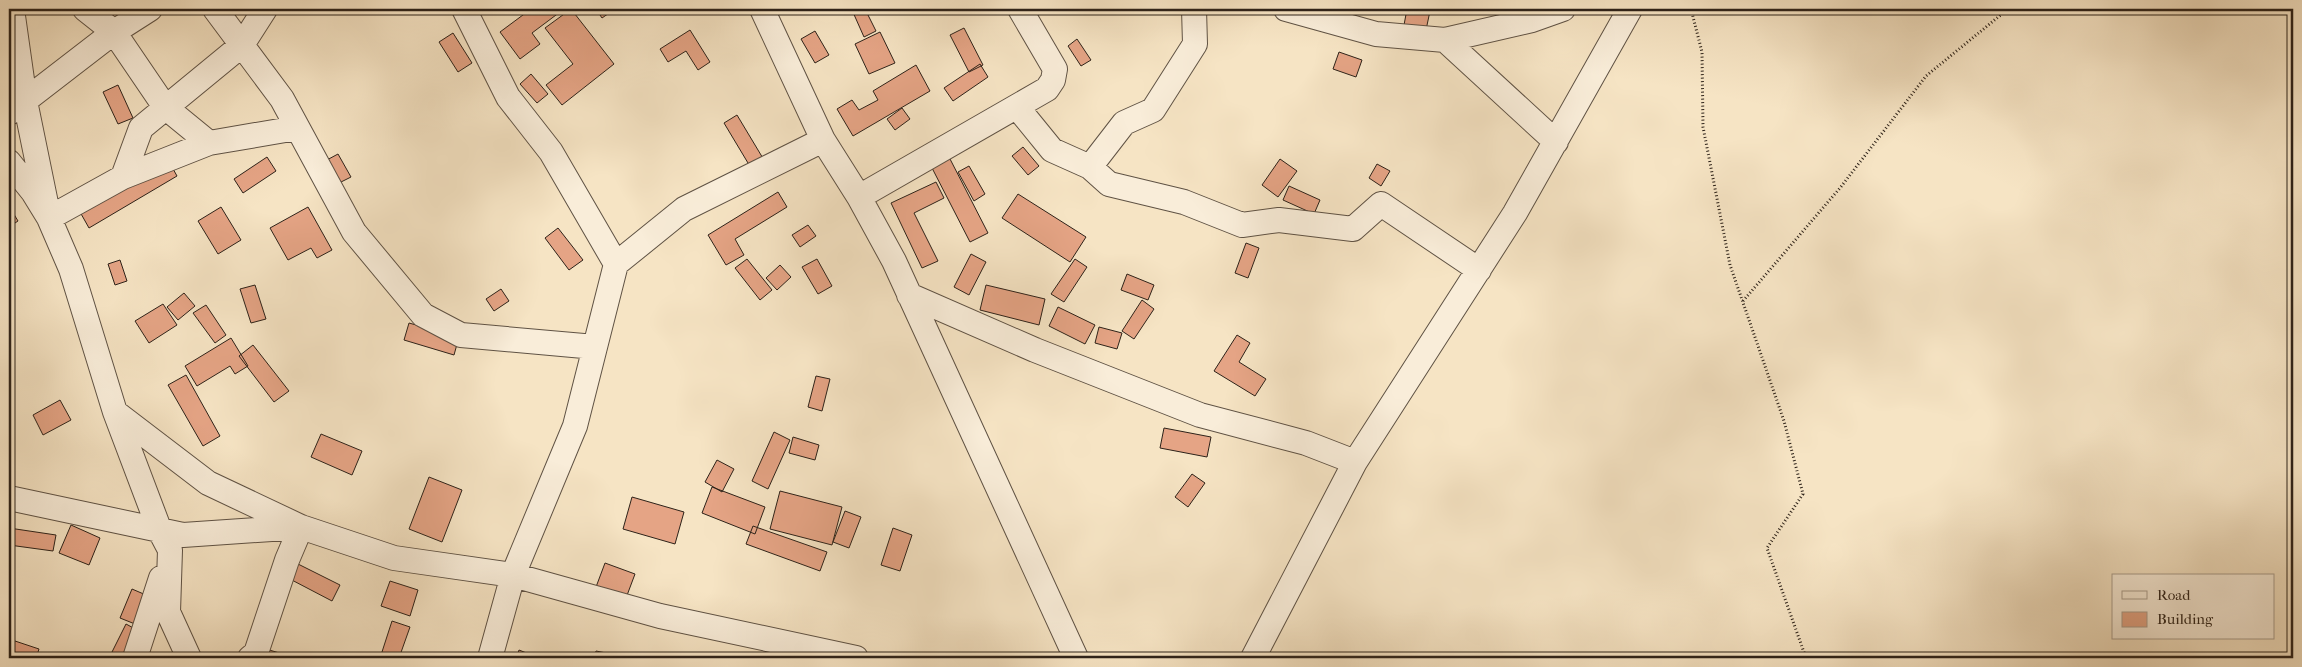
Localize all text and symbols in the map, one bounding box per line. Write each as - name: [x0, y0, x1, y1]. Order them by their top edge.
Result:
- legend: [2112, 574, 2274, 640]
- text: Road: [2157, 586, 2191, 604]
- text: Building: [2157, 610, 2214, 628]

